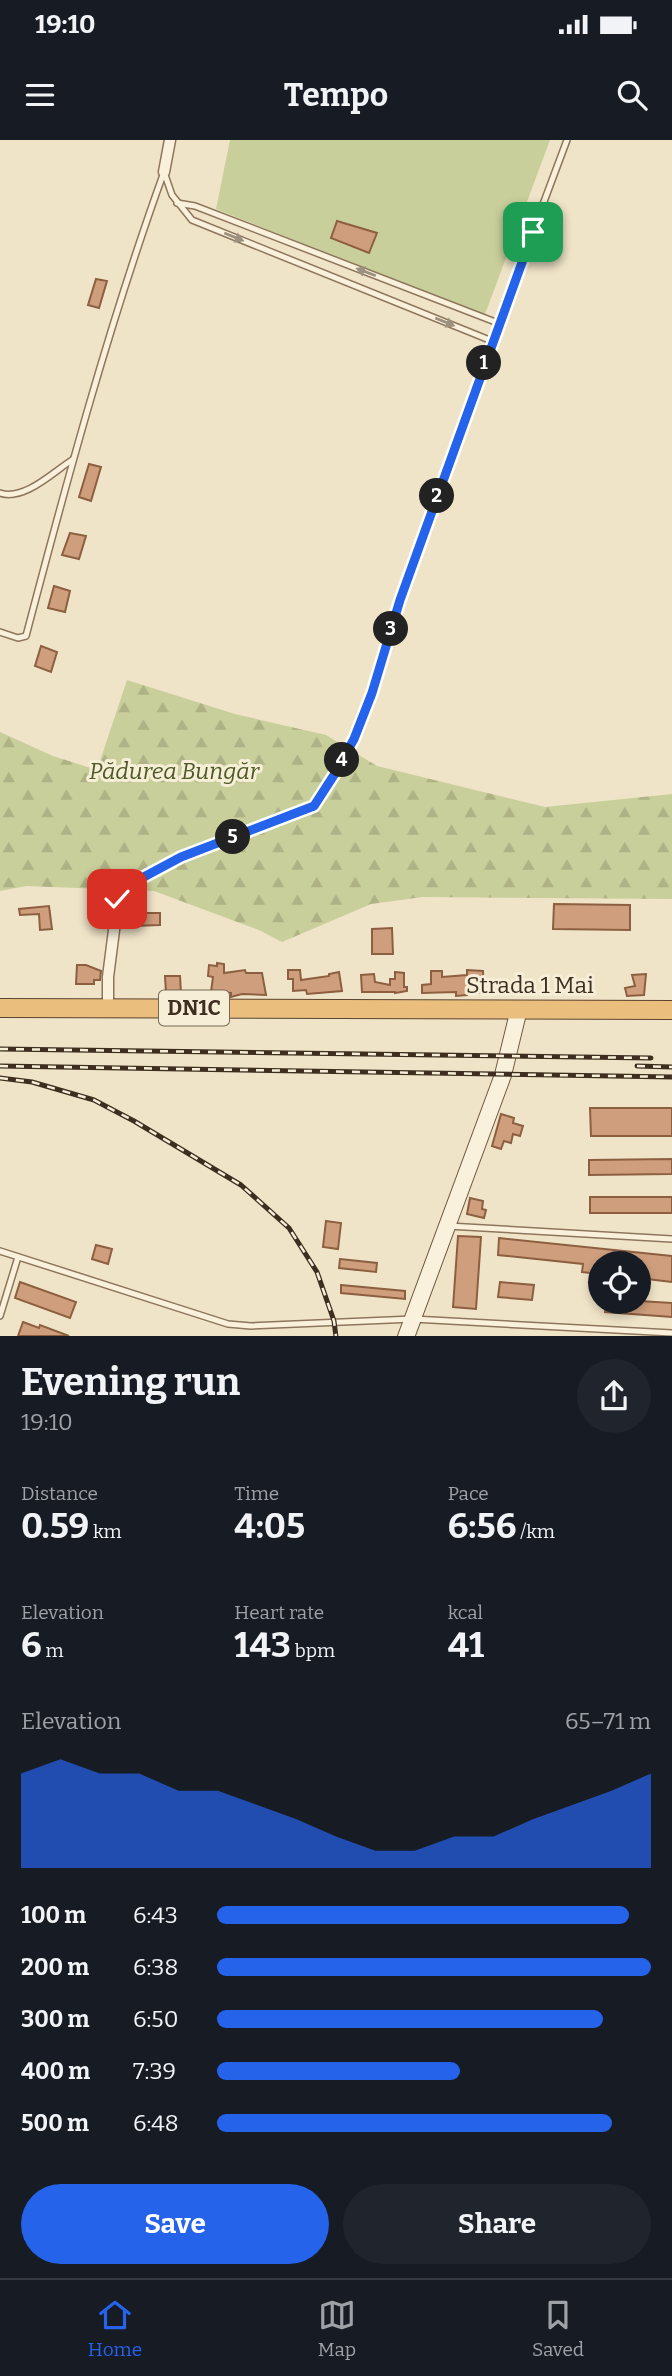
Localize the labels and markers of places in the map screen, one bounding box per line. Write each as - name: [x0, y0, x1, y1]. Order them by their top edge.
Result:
- pin: [503, 202, 563, 262]
- pin: 1: [466, 346, 502, 381]
- pin: 2: [420, 478, 454, 514]
- pin: 3: [374, 612, 408, 646]
- pin: 4: [324, 742, 360, 778]
- pin: 5: [216, 820, 250, 854]
- pin: [87, 869, 147, 929]

